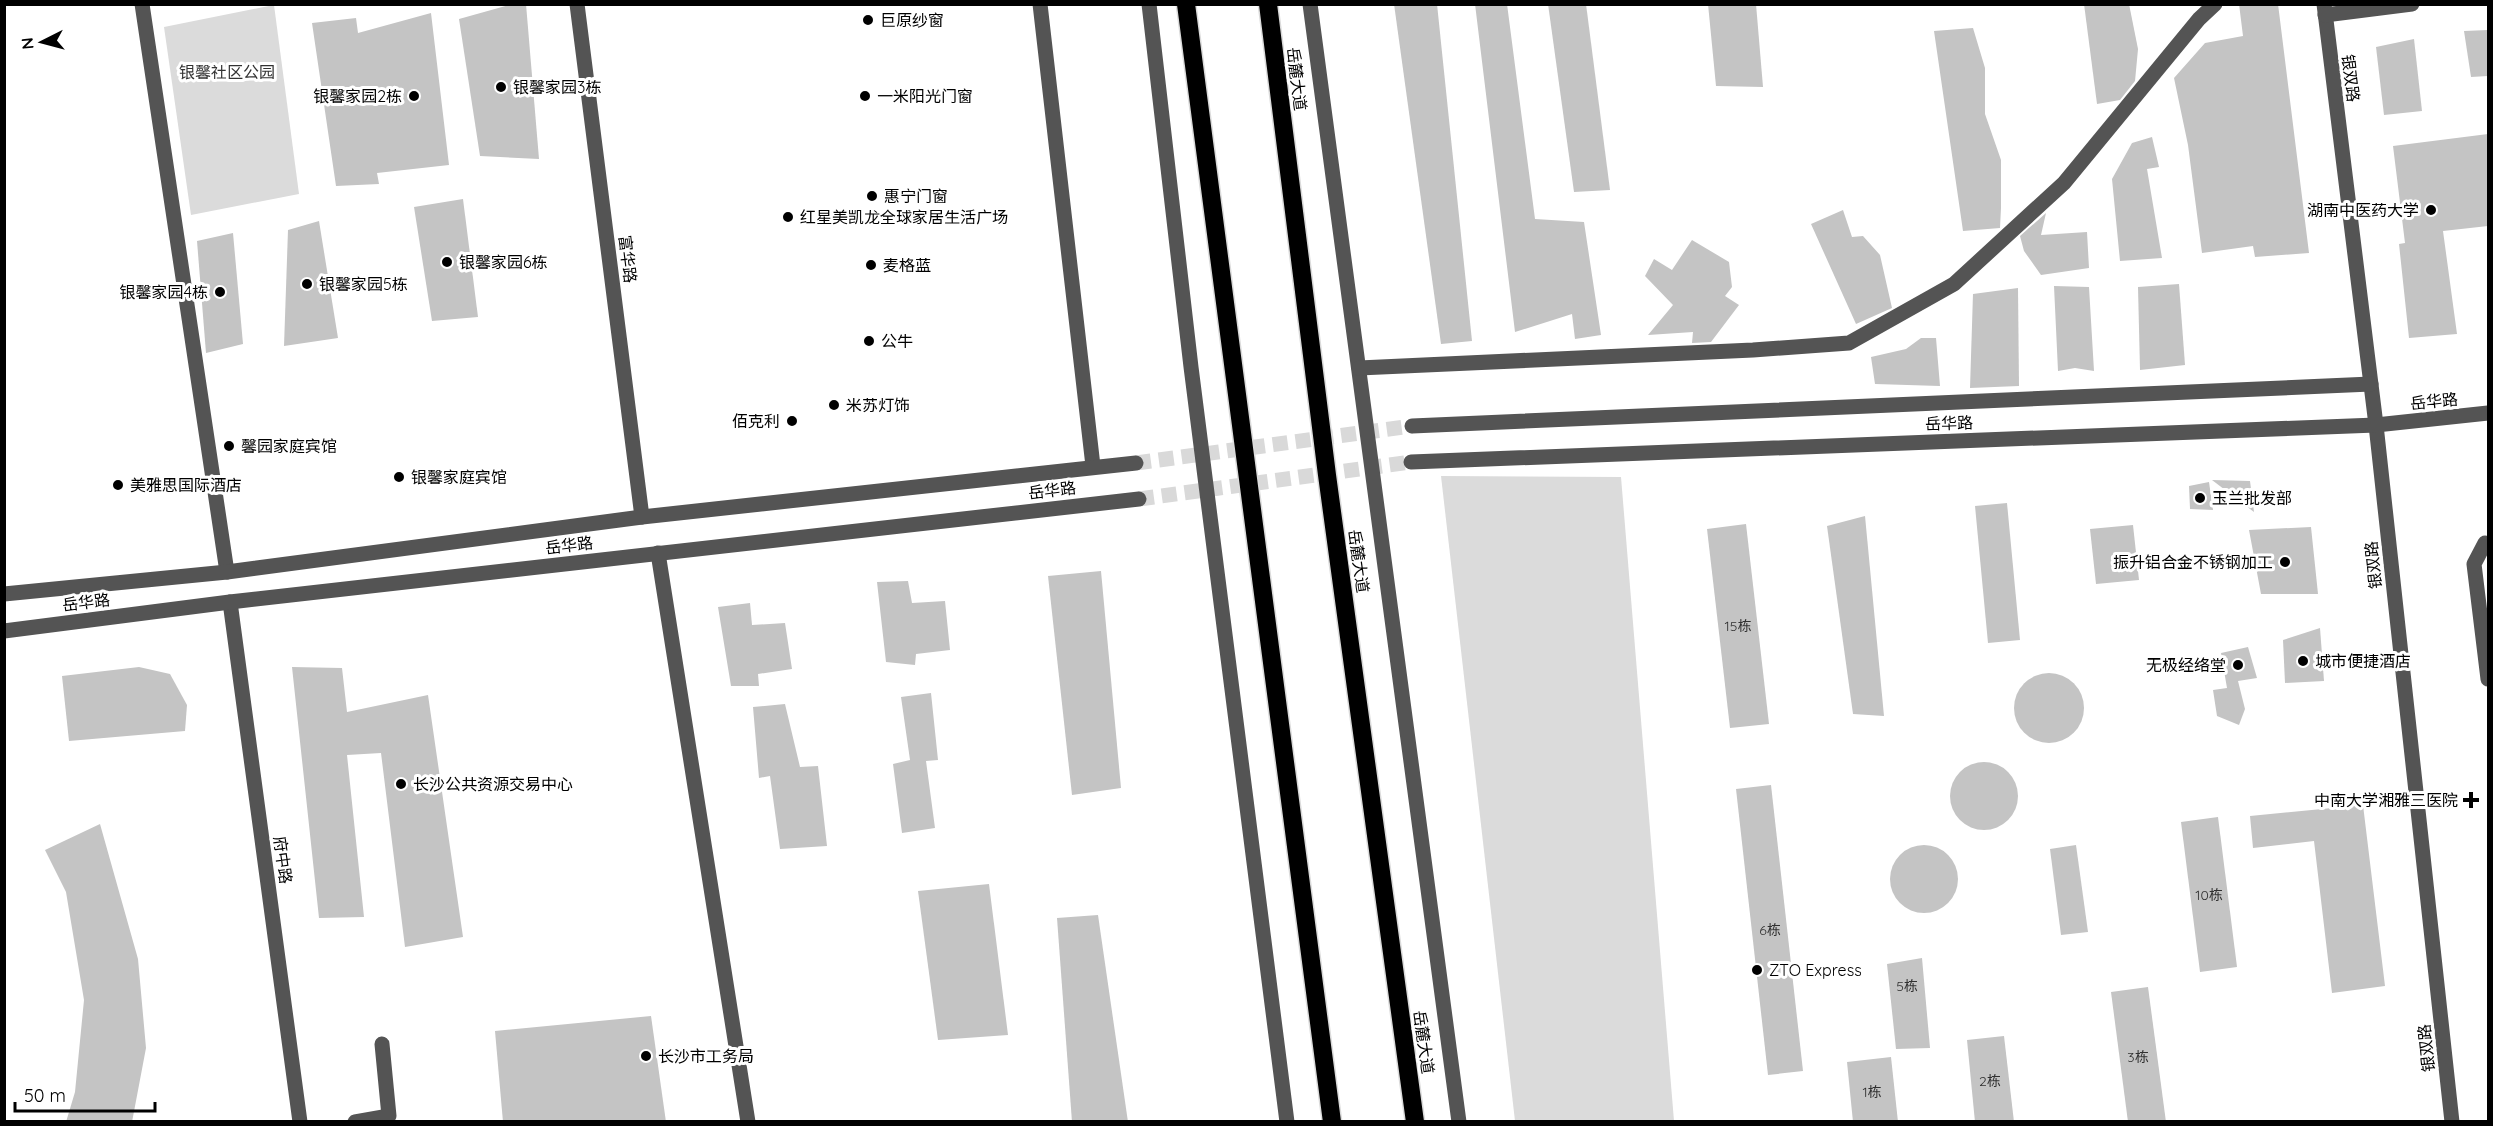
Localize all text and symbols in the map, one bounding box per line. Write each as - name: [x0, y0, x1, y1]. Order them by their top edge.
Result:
- place label: 巨原纱窗: [880, 10, 944, 30]
- north arrow: [12, 12, 72, 72]
- marker: 巨原纱窗: [861, 13, 875, 27]
- text: N: [17, 37, 38, 50]
- street label: 岳麓大道: [1283, 46, 1311, 112]
- street label: 银双路: [2338, 53, 2364, 103]
- park label: 银馨社区公园: [179, 62, 275, 82]
- place label: 银馨家园3栋: [513, 77, 601, 97]
- marker: 银馨家园3栋: [494, 80, 508, 94]
- place label: 银馨家园2栋: [313, 86, 402, 106]
- place label: 一米阳光门窗: [877, 86, 973, 106]
- marker: 银馨家园2栋: [407, 89, 421, 103]
- marker: 一米阳光门窗: [858, 89, 872, 103]
- place label: 惠宁门窗: [884, 186, 948, 206]
- marker: 惠宁门窗: [865, 189, 879, 203]
- place label: 湖南中医药大学: [2307, 200, 2419, 220]
- marker: 湖南中医药大学: [2424, 203, 2438, 217]
- place label: 红星美凯龙全球家居生活广场: [800, 207, 1008, 227]
- marker: 红星美凯龙全球家居生活广场: [781, 210, 795, 224]
- street label: 富华路: [615, 234, 641, 284]
- place label: 银馨家园6栋: [459, 252, 548, 272]
- marker: 银馨家园6栋: [440, 255, 454, 269]
- place label: 麦格蓝: [883, 255, 931, 275]
- marker: 麦格蓝: [864, 258, 878, 272]
- place label: 银馨家园5栋: [319, 274, 408, 294]
- marker: 银馨家园5栋: [300, 277, 314, 291]
- place label: 银馨家园4栋: [120, 282, 208, 302]
- marker: 银馨家园4栋: [213, 285, 227, 299]
- place label: 公牛: [881, 331, 913, 351]
- marker: 公牛: [862, 334, 876, 348]
- street label: 岳华路: [2409, 389, 2459, 413]
- place label: 米苏灯饰: [846, 395, 910, 415]
- marker: 米苏灯饰: [827, 398, 841, 412]
- place label: 佰克利: [732, 411, 780, 431]
- street label: 岳华路: [1925, 412, 1973, 434]
- marker: 佰克利: [785, 414, 799, 428]
- place label: 馨园家庭宾馆: [241, 436, 337, 456]
- marker: 馨园家庭宾馆: [222, 439, 236, 453]
- place label: 银馨家庭宾馆: [411, 467, 507, 487]
- marker: 银馨家庭宾馆: [392, 470, 406, 484]
- place label: 美雅思国际酒店: [130, 475, 242, 495]
- street label: 岳华路: [1027, 477, 1077, 503]
- marker: 美雅思国际酒店: [111, 478, 125, 492]
- place label: 玉兰批发部: [2212, 488, 2292, 508]
- marker: 玉兰批发部: [2193, 491, 2207, 505]
- street label: 岳麓大道: [1345, 528, 1373, 594]
- street label: 岳华路: [544, 532, 594, 558]
- street label: 银双路: [2361, 540, 2385, 590]
- place label: 振升铝合金不锈钢加工: [2113, 552, 2273, 572]
- marker: 振升铝合金不锈钢加工: [2278, 555, 2292, 569]
- street label: 岳华路: [61, 589, 111, 615]
- house number: 15栋: [1725, 617, 1751, 635]
- place label: 城市便捷酒店: [2315, 651, 2411, 671]
- marker: 城市便捷酒店: [2296, 654, 2310, 668]
- place label: 无极经络堂: [2146, 655, 2226, 675]
- marker: 无极经络堂: [2231, 658, 2245, 672]
- place label: 长沙公共资源交易中心: [413, 774, 573, 794]
- marker: 长沙公共资源交易中心: [394, 777, 408, 791]
- place label: 中南大学湘雅三医院: [2314, 790, 2458, 810]
- marker: 中南大学湘雅三医院: [2462, 791, 2480, 809]
- street label: 府中路: [270, 835, 296, 885]
- house number: 10栋: [2195, 886, 2223, 904]
- house number: 6栋: [1759, 921, 1781, 939]
- place label: ZTO Express: [1769, 960, 1862, 980]
- marker: ZTO Express: [1750, 963, 1764, 977]
- house number: 5栋: [1896, 977, 1918, 995]
- street label: 岳麓大道: [1410, 1009, 1438, 1075]
- street label: 银双路: [2414, 1023, 2438, 1073]
- place label: 长沙市工务局: [658, 1046, 754, 1066]
- house number: 3栋: [2127, 1048, 2149, 1066]
- marker: 长沙市工务局: [639, 1049, 653, 1063]
- house number: 2栋: [1979, 1072, 2001, 1090]
- scale bar: [15, 1075, 154, 1113]
- house number: 1栋: [1862, 1083, 1882, 1101]
- text: 50 m: [24, 1084, 66, 1107]

